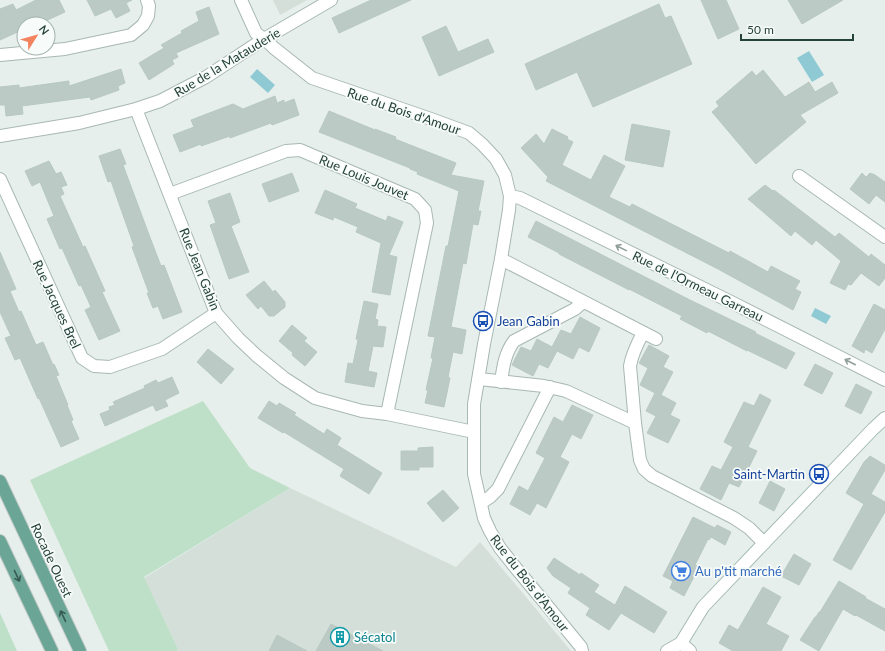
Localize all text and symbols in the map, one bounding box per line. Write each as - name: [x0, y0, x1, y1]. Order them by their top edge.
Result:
- north arrow: [16, 16, 56, 56]
- scale bar: [741, 16, 853, 42]
- text: N: [37, 22, 52, 37]
- text: 50 m: [747, 22, 774, 37]
- street label: Rue de la Matauderie: [171, 24, 283, 100]
- street label: Rue du Bois d'Amour: [345, 84, 463, 138]
- street label: Rue Louis Jouvet: [317, 151, 411, 203]
- street label: Rue Jean Gabin: [176, 225, 224, 313]
- one-way arrow: [615, 244, 627, 251]
- street label: Rue de l'Ormeau Garreau: [630, 247, 766, 325]
- street label: Rue Jacques Brel: [30, 257, 84, 351]
- bus stop icon: Jean Gabin: [472, 310, 494, 332]
- place label: Jean Gabin: [497, 313, 560, 329]
- one-way arrow: [844, 358, 856, 366]
- bus stop icon: Saint-Martin: [808, 463, 830, 485]
- place label: Saint-Martin: [733, 466, 805, 482]
- street label: Rocade Ouest: [28, 520, 76, 600]
- street label: Rue du Bois d'Amour: [487, 531, 573, 635]
- supermarket icon: Au p'tit marché: [670, 560, 692, 582]
- place label: Au p'tit marché: [695, 563, 782, 579]
- one-way arrow: [14, 570, 21, 582]
- one-way arrow: [59, 610, 66, 622]
- building icon: Sécatol: [329, 626, 351, 648]
- place label: Sécatol: [354, 629, 396, 645]

